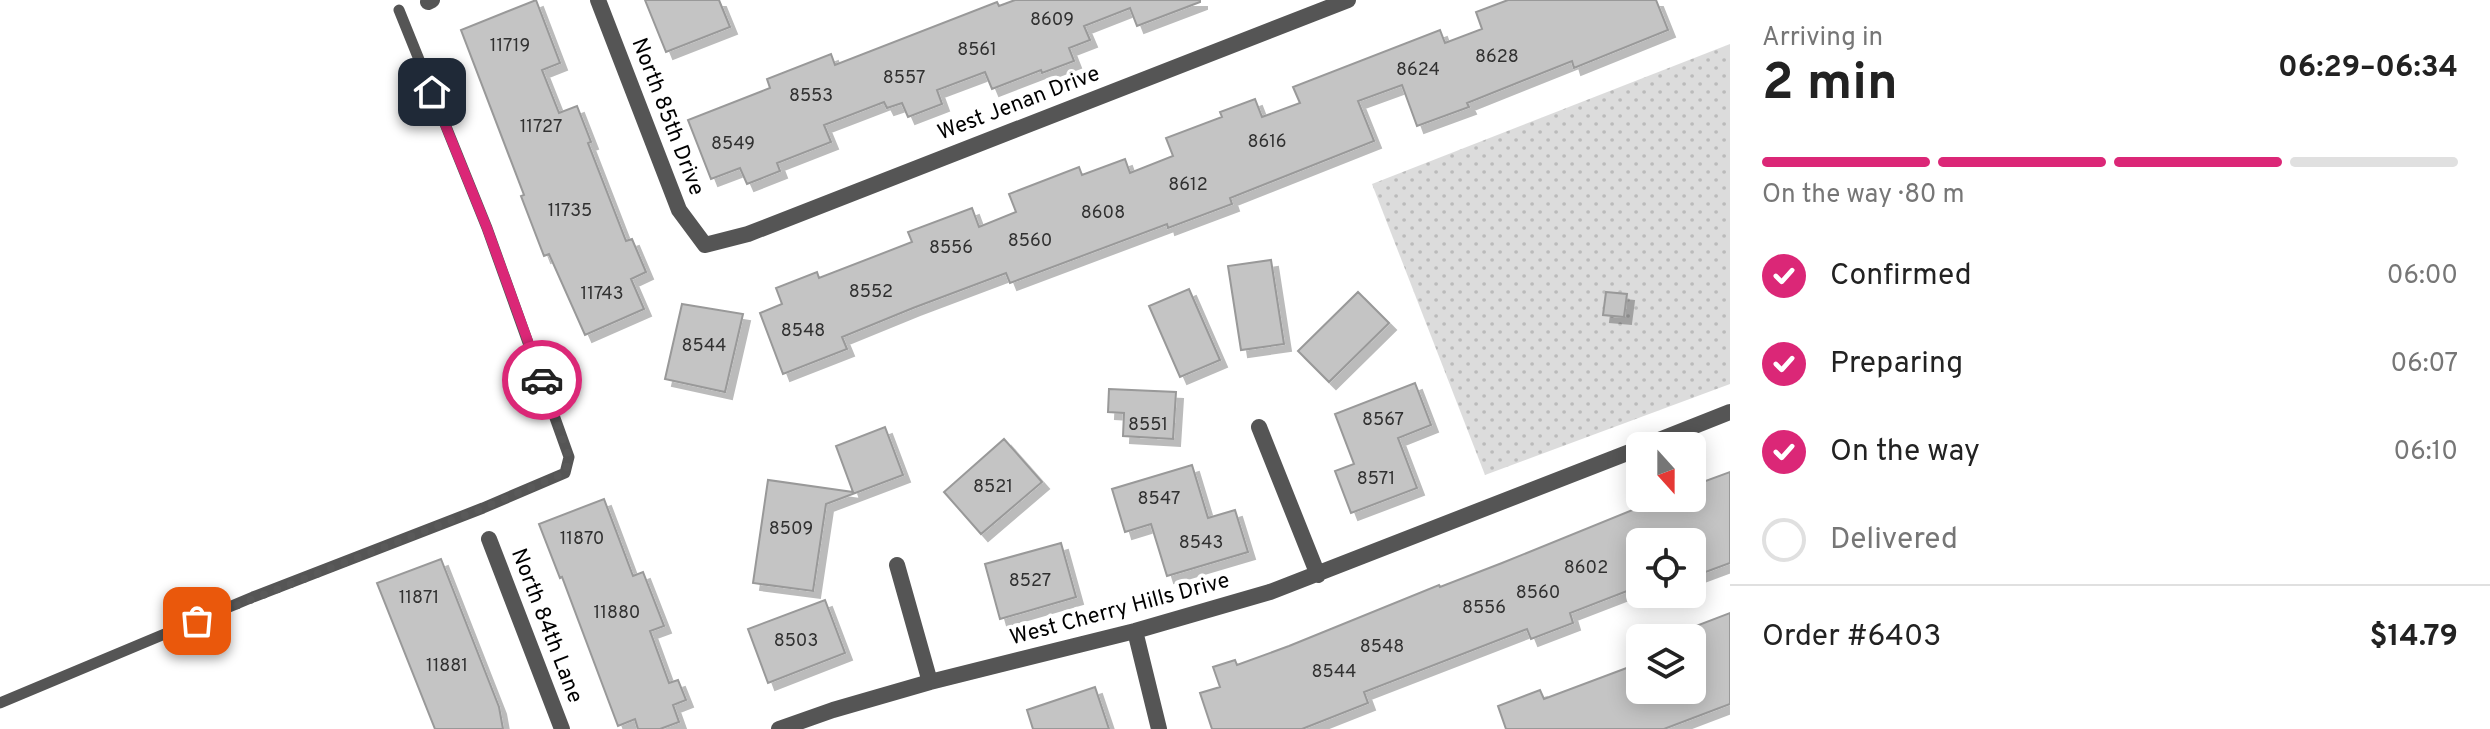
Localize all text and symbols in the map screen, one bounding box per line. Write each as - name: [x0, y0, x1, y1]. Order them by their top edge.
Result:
- house number: 8609: [1030, 9, 1074, 32]
- text: Arriving in: [1762, 22, 1883, 55]
- street label: North 85th Drive: [625, 34, 709, 200]
- house number: 11719: [490, 35, 530, 58]
- house number: 8561: [957, 39, 997, 62]
- house number: 8628: [1475, 46, 1519, 69]
- text: 06:29–06:34: [2278, 50, 2458, 87]
- text: 2 min: [1762, 52, 1898, 118]
- pin: [398, 58, 466, 126]
- house number: 8624: [1396, 59, 1440, 82]
- street label: West Jenan Drive: [934, 61, 1104, 147]
- house number: 8557: [883, 67, 925, 90]
- icon: home: [410, 70, 454, 114]
- house number: 8553: [789, 85, 833, 108]
- house number: 11727: [520, 116, 562, 139]
- house number: 8616: [1247, 131, 1287, 154]
- house number: 8549: [711, 133, 755, 156]
- house number: 8612: [1168, 174, 1208, 197]
- text: On the way · 80 m: [1762, 179, 1965, 212]
- house number: 11735: [548, 200, 592, 223]
- house number: 8608: [1081, 202, 1125, 225]
- house number: 8560: [1008, 230, 1052, 253]
- house number: 8556: [929, 237, 973, 260]
- icon: check: [1762, 254, 1806, 298]
- text: Confirmed: [1830, 258, 1972, 295]
- text: 06:00: [2387, 260, 2458, 293]
- house number: 8552: [849, 281, 893, 304]
- house number: 11743: [581, 283, 623, 306]
- house number: 8548: [781, 320, 825, 343]
- house number: 8544: [682, 335, 726, 358]
- courier: [502, 340, 582, 420]
- icon: check: [1762, 342, 1806, 386]
- text: Preparing: [1830, 346, 1963, 383]
- text: 06:07: [2390, 348, 2458, 381]
- icon: car: [520, 358, 564, 402]
- house number: 8567: [1362, 409, 1404, 432]
- house number: 8551: [1128, 414, 1168, 437]
- icon: check: [1762, 430, 1806, 474]
- north arrow: [1626, 432, 1706, 512]
- map controls: [1626, 432, 1706, 704]
- text: On the way: [1830, 434, 1980, 471]
- text: 06:10: [2394, 436, 2458, 469]
- house number: 8571: [1357, 468, 1395, 491]
- house number: 8521: [973, 476, 1013, 499]
- house number: 8547: [1138, 488, 1180, 511]
- house number: 8509: [769, 518, 813, 541]
- text: Delivered: [1830, 522, 1958, 559]
- house number: 11870: [560, 528, 604, 551]
- button: locate: [1626, 528, 1706, 608]
- house number: 8543: [1179, 532, 1223, 555]
- street label: North 84th Lane: [504, 545, 588, 707]
- house number: 8602: [1564, 557, 1608, 580]
- street label: West Cherry Hills Drive: [1007, 568, 1233, 652]
- house number: 8527: [1009, 570, 1051, 593]
- house number: 8560: [1516, 582, 1560, 605]
- pin: [163, 587, 231, 655]
- house number: 11871: [399, 587, 439, 610]
- house number: 8556: [1462, 597, 1506, 620]
- icon: bag: [175, 599, 219, 643]
- house number: 11880: [594, 602, 640, 625]
- text: Order #6403: [1762, 619, 1941, 656]
- text: $14.79: [2369, 619, 2458, 656]
- button: layers: [1626, 624, 1706, 704]
- house number: 8503: [774, 630, 818, 653]
- house number: 8548: [1360, 636, 1404, 659]
- house number: 11881: [426, 655, 468, 678]
- house number: 8544: [1312, 661, 1356, 684]

